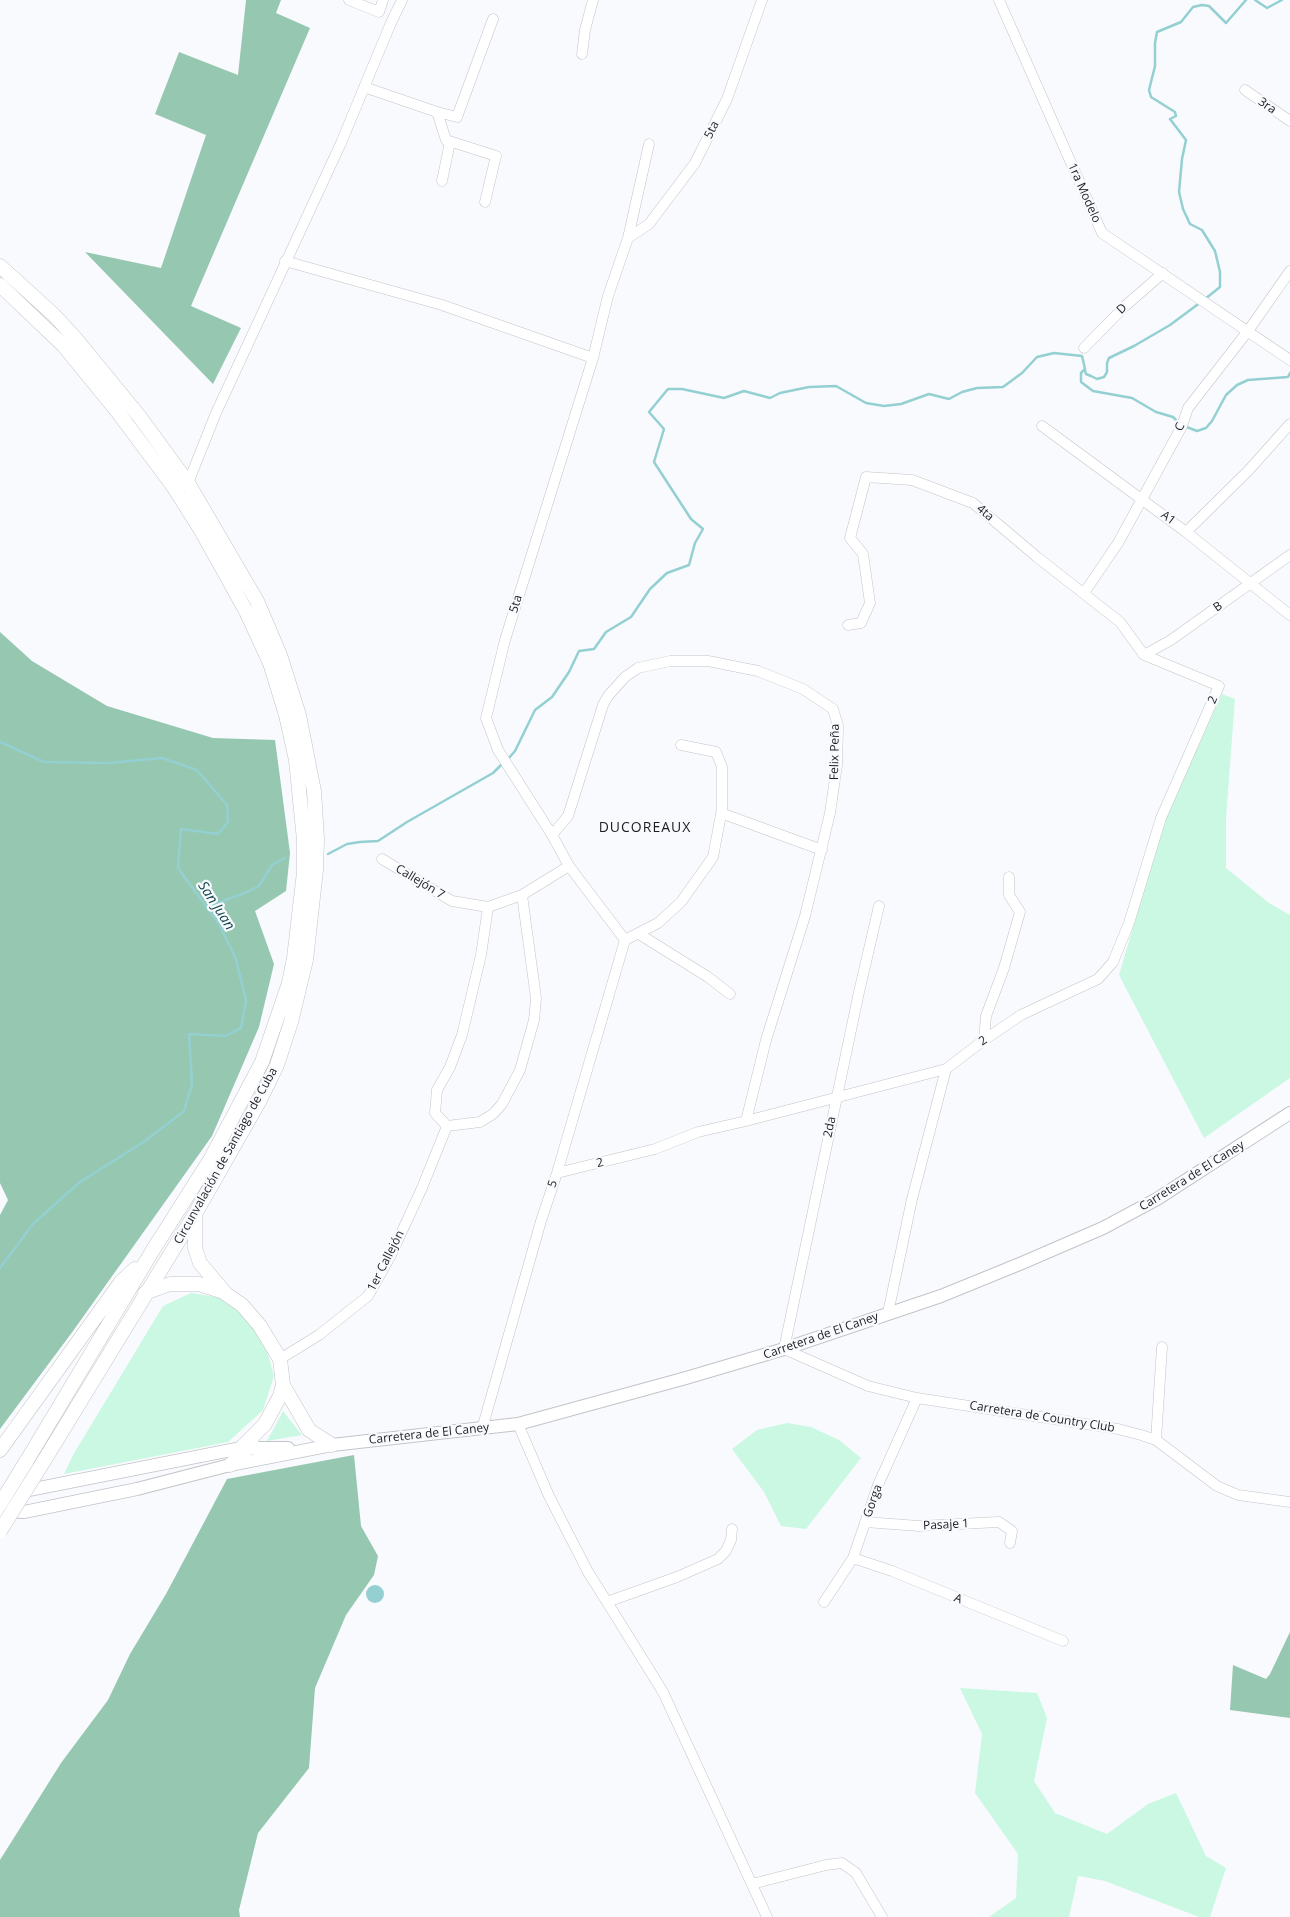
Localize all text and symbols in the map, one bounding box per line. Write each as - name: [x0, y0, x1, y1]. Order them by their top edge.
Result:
- street label: 3ra: [1255, 95, 1279, 117]
- street label: 5ta: [702, 119, 722, 141]
- street label: 1ra Modelo: [1064, 161, 1104, 225]
- street label: D: [1114, 301, 1130, 317]
- street label: C: [1172, 420, 1188, 434]
- street label: 4ta: [974, 502, 996, 524]
- street label: A1: [1158, 508, 1178, 528]
- street label: 5ta: [507, 593, 525, 615]
- street label: B: [1211, 599, 1225, 615]
- street label: 2: [1205, 694, 1221, 706]
- street label: Felix Peña: [827, 724, 843, 780]
- district label: DUCOREAUX: [598, 820, 692, 836]
- street label: Callejón 7: [393, 862, 447, 902]
- water label: San Juan: [194, 879, 238, 933]
- street label: 2: [976, 1033, 990, 1049]
- street label: Circunvalación de Santiago de Cuba: [171, 1065, 281, 1247]
- street label: 2da: [821, 1115, 839, 1139]
- street label: Carretera de El Caney: [1137, 1138, 1247, 1214]
- street label: 2: [595, 1155, 605, 1171]
- street label: 5: [545, 1178, 561, 1190]
- street label: 1er Callejón: [365, 1228, 407, 1294]
- street label: Carretera de El Caney: [762, 1310, 880, 1362]
- street label: Carretera de Country Club: [968, 1398, 1116, 1436]
- street label: Carretera de El Caney: [368, 1421, 490, 1447]
- street label: Gorga: [860, 1483, 886, 1519]
- street label: Pasaje 1: [923, 1517, 969, 1533]
- street label: A: [952, 1591, 964, 1607]

